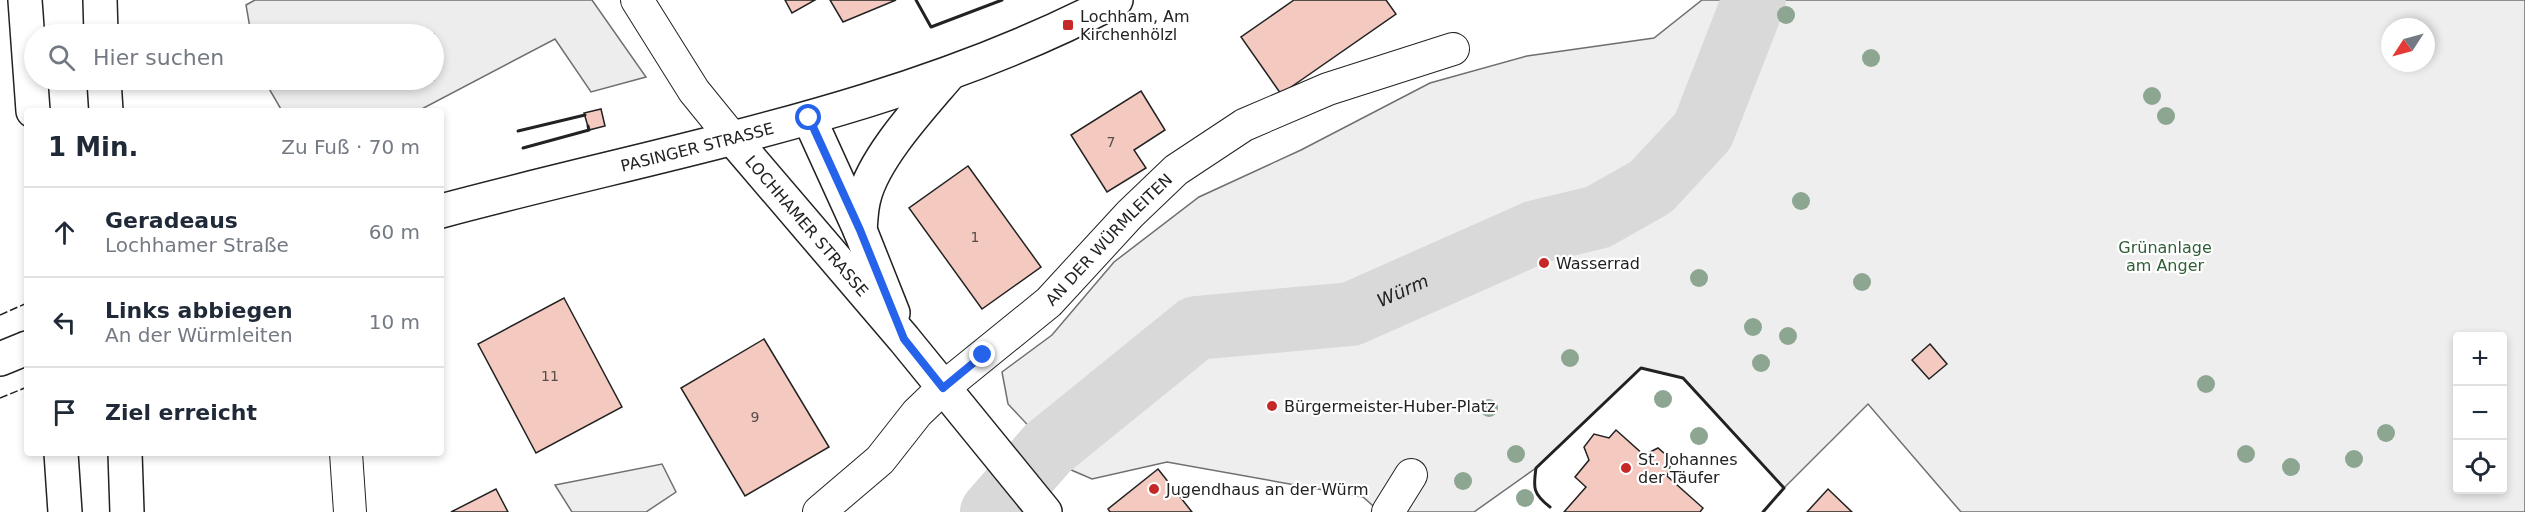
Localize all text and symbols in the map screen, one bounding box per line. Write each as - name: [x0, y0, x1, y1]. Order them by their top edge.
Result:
- place label: Lochham, Am Kirchenhölzl: [1080, 7, 1190, 44]
- marker: Lochham, Am Kirchenhölzl: [1061, 18, 1075, 32]
- north arrow: [2381, 18, 2435, 72]
- search box: [24, 24, 444, 90]
- icon: search: [45, 41, 78, 74]
- text: Hier suchen: [93, 45, 224, 70]
- route start: [795, 104, 821, 130]
- street label: PASINGER STRASSE: [619, 119, 776, 176]
- text: 1 Min.: [48, 132, 138, 162]
- house number: 7: [1107, 134, 1115, 150]
- text: Zu Fuß · 70 m: [281, 135, 420, 159]
- street label: LOCHHAMER STRASSE: [741, 152, 872, 300]
- street label: AN DER WÜRMLEITEN: [1042, 170, 1176, 309]
- text: Geradeaus: [105, 208, 238, 233]
- icon: ahead: [48, 216, 81, 249]
- text: 60 m: [369, 220, 420, 244]
- house number: 1: [971, 229, 979, 245]
- text: Lochhamer Straße: [105, 233, 289, 257]
- park label: Grünanlage am Anger: [2118, 238, 2212, 275]
- place label: Wasserrad: [1556, 254, 1640, 273]
- marker: Wasserrad: [1537, 256, 1551, 270]
- water label: Würm: [1374, 270, 1432, 311]
- text: Links abbiegen: [105, 298, 293, 323]
- icon: left: [48, 306, 81, 339]
- text: 10 m: [369, 310, 420, 334]
- text: An der Würmleiten: [105, 323, 293, 347]
- map controls: [2453, 332, 2507, 494]
- button: +: [2453, 332, 2507, 386]
- route end: [969, 341, 995, 367]
- house number: 11: [541, 368, 559, 384]
- button: −: [2453, 386, 2507, 440]
- icon: arrive: [48, 396, 81, 429]
- place label: Bürgermeister-Huber-Platz: [1284, 397, 1495, 416]
- marker: Bürgermeister-Huber-Platz: [1265, 399, 1279, 413]
- text: Ziel erreicht: [105, 400, 257, 425]
- house number: 9: [751, 409, 759, 425]
- button: locate: [2453, 440, 2507, 494]
- place label: St. Johannes der Täufer: [1638, 450, 1738, 487]
- marker: St. Johannes der Täufer: [1619, 461, 1633, 475]
- place label: Jugendhaus an der Würm: [1165, 480, 1369, 499]
- marker: Jugendhaus an der Würm: [1147, 482, 1161, 496]

